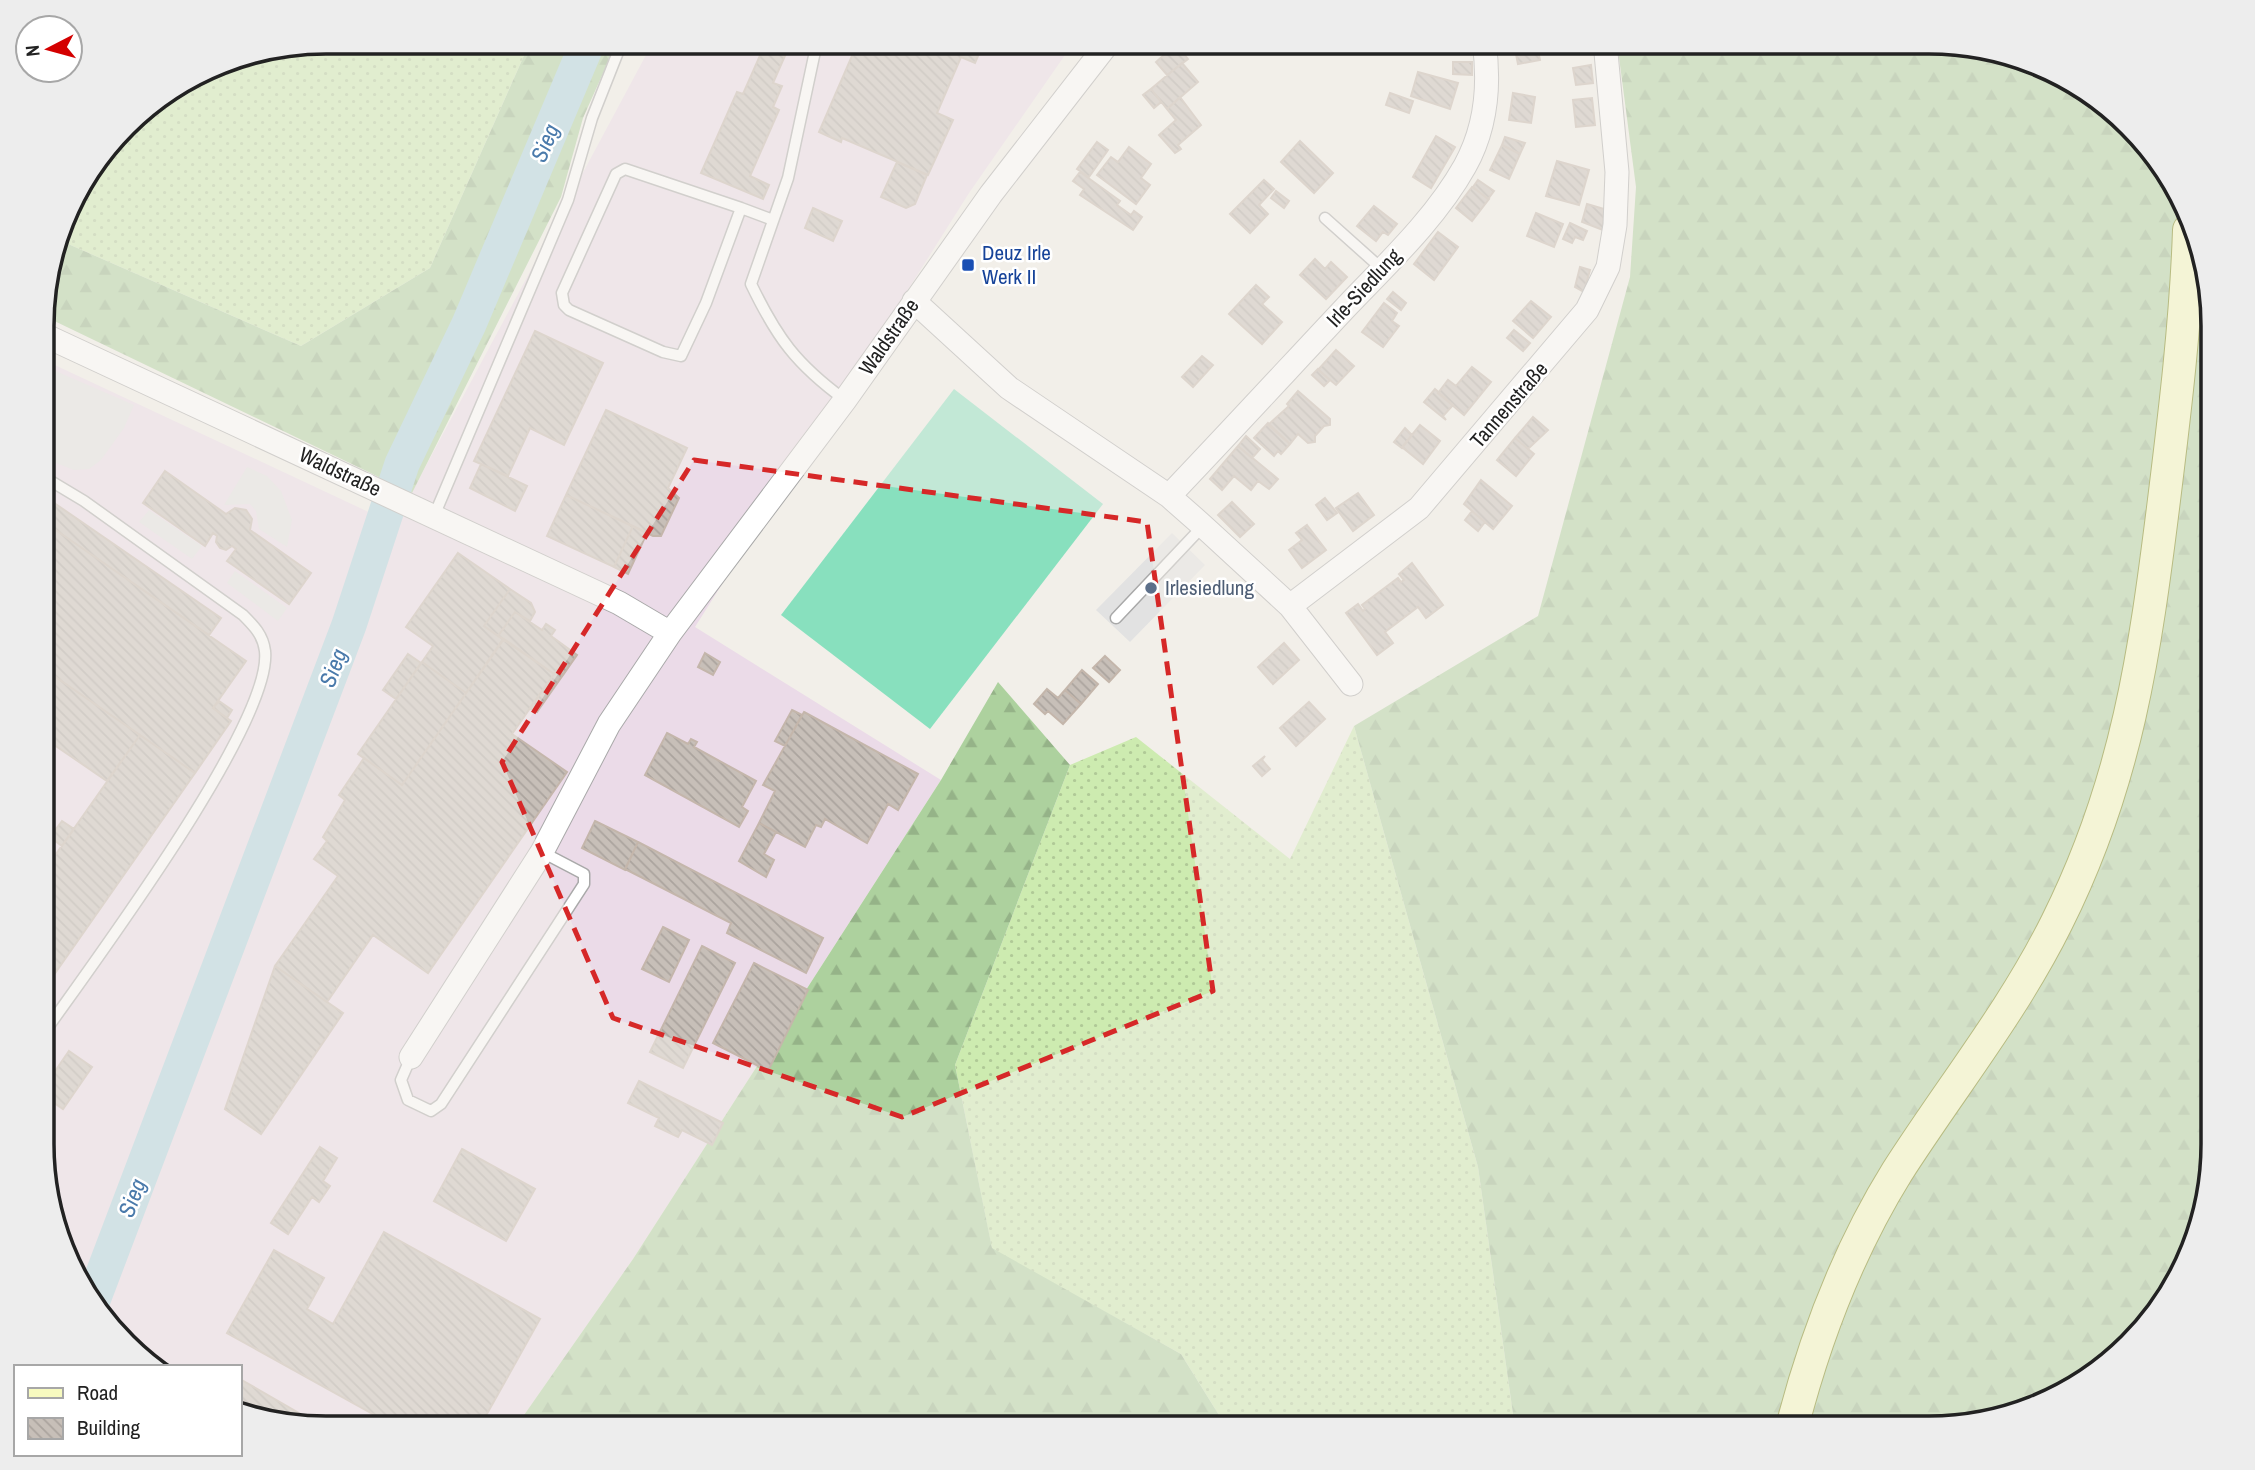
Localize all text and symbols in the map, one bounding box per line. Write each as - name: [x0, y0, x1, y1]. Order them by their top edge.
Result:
- north arrow: [14, 14, 84, 84]
- text: N: [19, 44, 46, 58]
- water label: Sieg: [523, 119, 566, 167]
- place label: Deuz Irle Werk II: [982, 238, 1051, 291]
- street label: Irle-Siedlung: [1320, 242, 1408, 333]
- marker: Deuz Irle Werk II: [960, 257, 976, 273]
- street label: Waldstraße: [852, 293, 926, 381]
- street label: Tannenstraße: [1463, 355, 1554, 454]
- street label: Waldstraße: [294, 440, 386, 503]
- place label: Irlesiedlung: [1165, 573, 1254, 602]
- marker: Irlesiedlung: [1143, 580, 1159, 596]
- water label: Sieg: [311, 644, 354, 691]
- water label: Sieg: [110, 1174, 153, 1221]
- legend: [14, 1365, 242, 1456]
- text: Road: [77, 1378, 118, 1407]
- text: Building: [77, 1413, 141, 1442]

